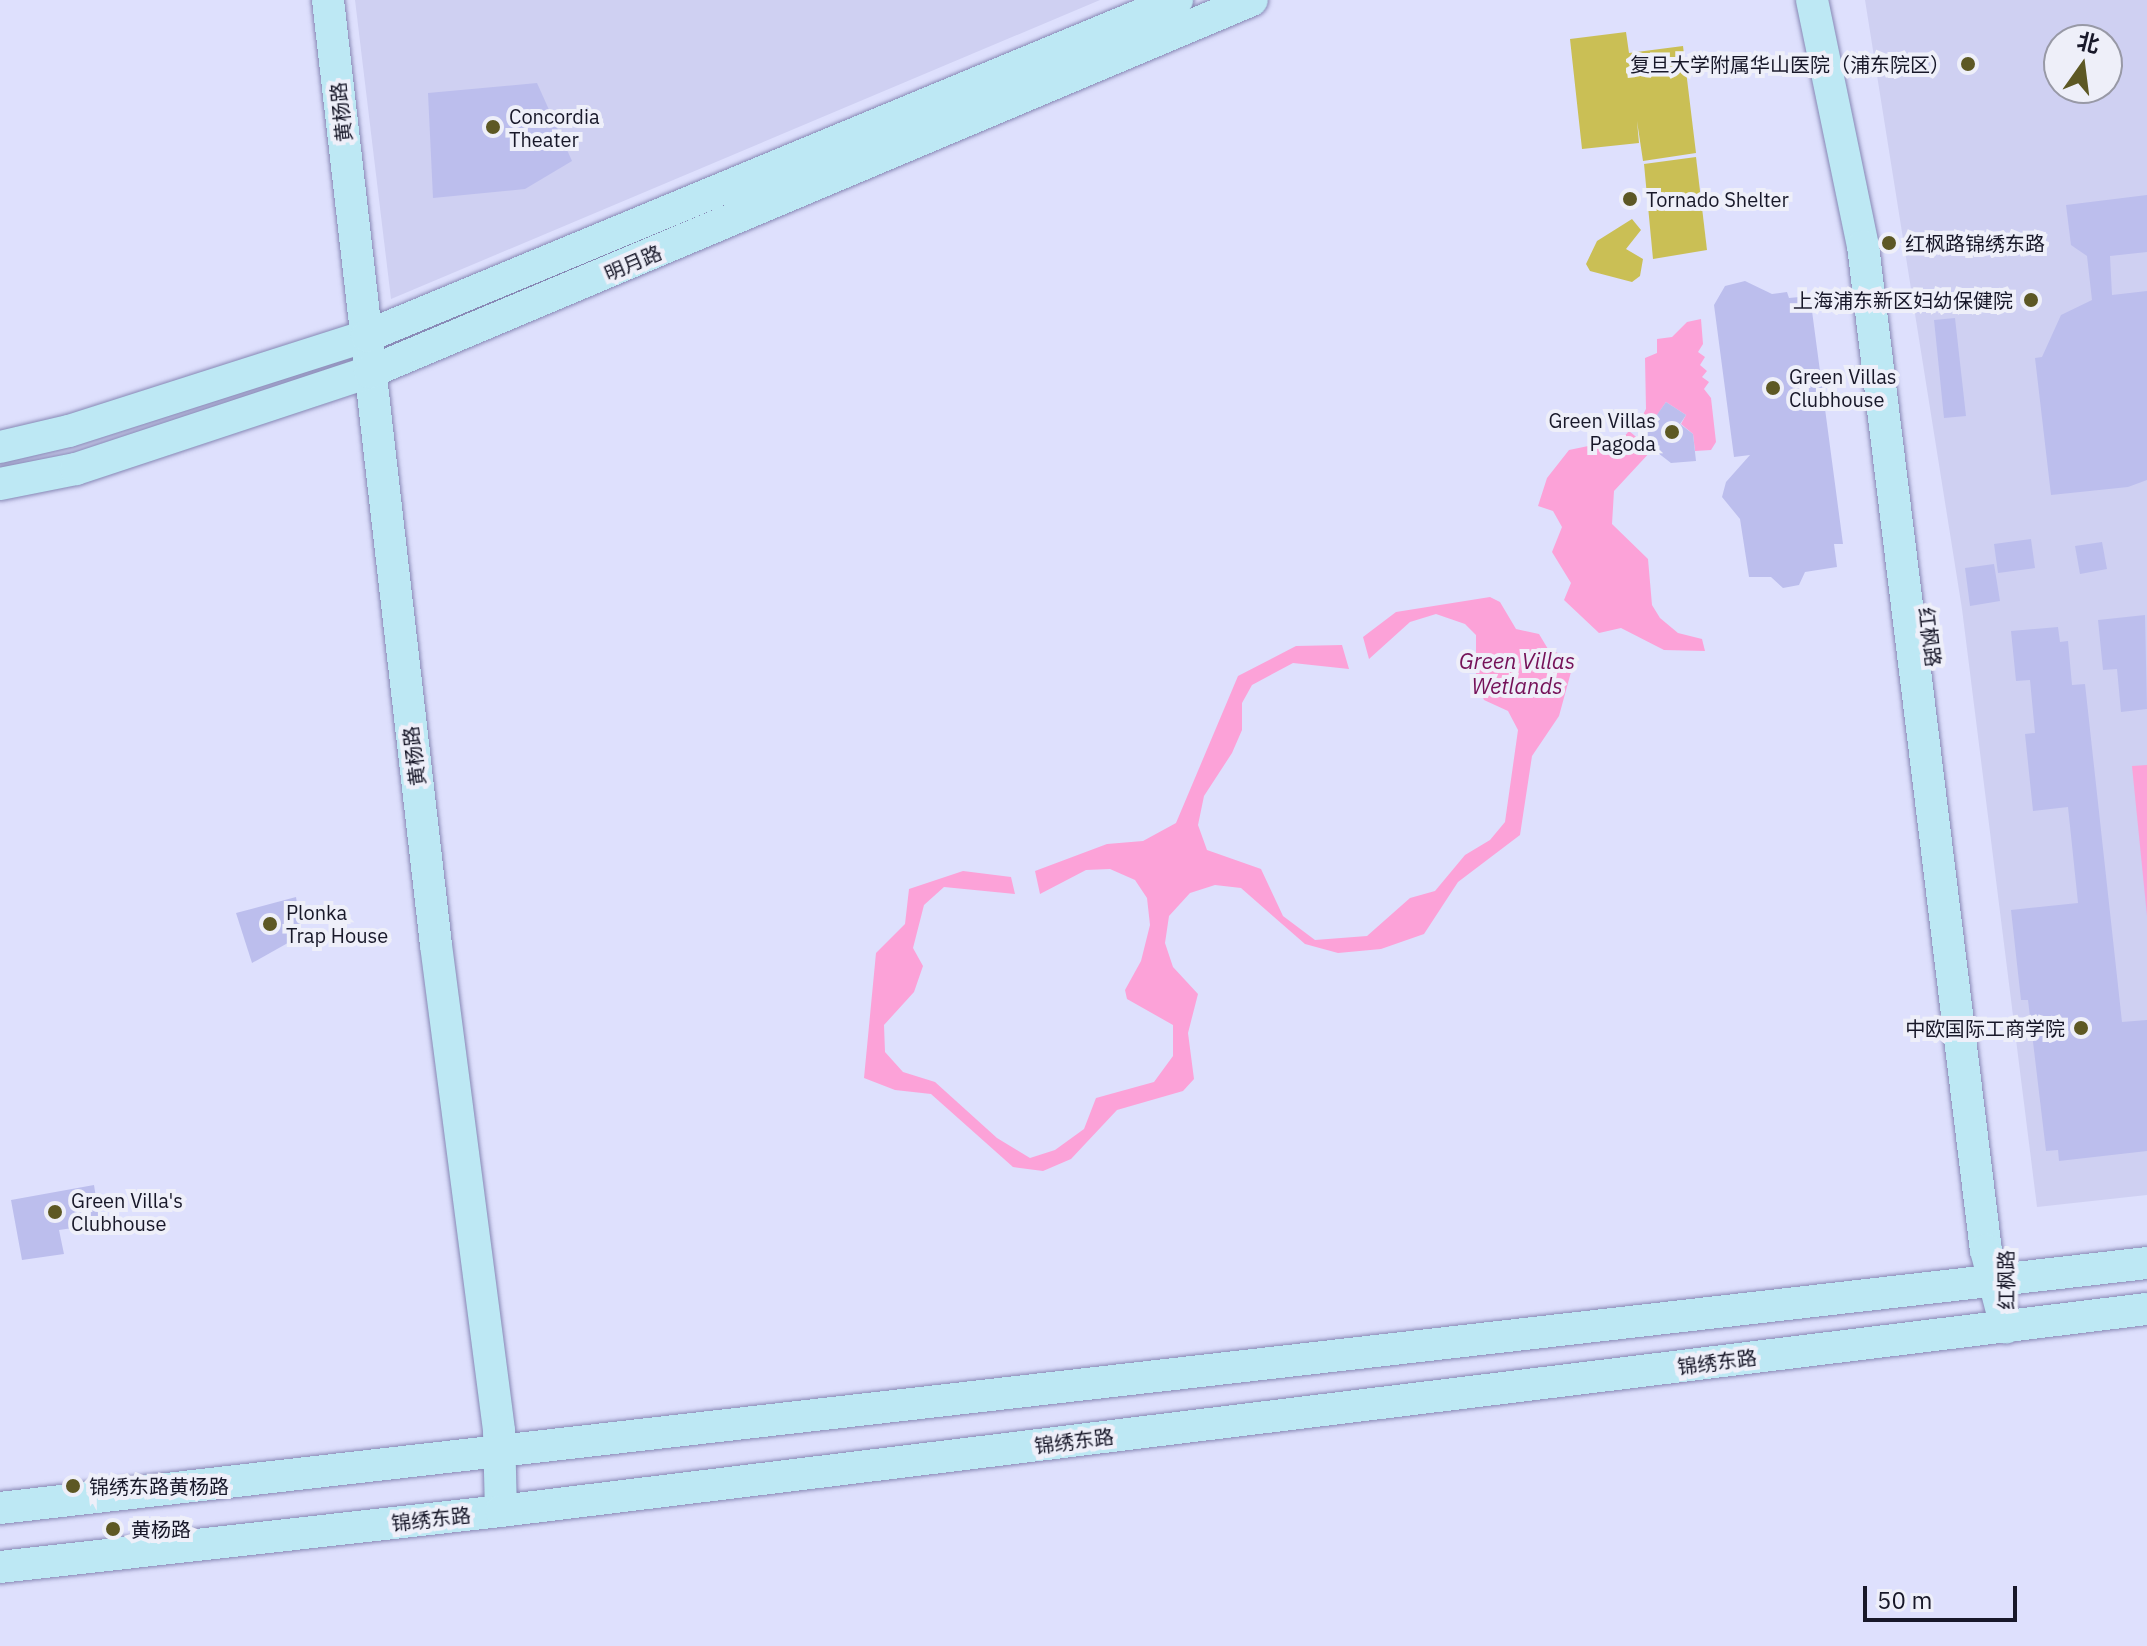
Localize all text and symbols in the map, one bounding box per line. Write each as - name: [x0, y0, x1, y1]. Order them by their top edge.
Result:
- north arrow: [2043, 24, 2123, 104]
- text: 北: [2074, 25, 2103, 59]
- place label: 复旦大学附属华山医院（浦东院区）: [1630, 52, 1950, 76]
- marker: 复旦大学附属华山医院（浦东院区）: [1957, 53, 1979, 75]
- street label: 黄杨路: [326, 81, 356, 143]
- place label: Concordia Theater: [509, 104, 600, 151]
- marker: Concordia Theater: [484, 118, 502, 136]
- place label: Tornado Shelter: [1646, 187, 1789, 211]
- marker: Tornado Shelter: [1621, 190, 1639, 208]
- place label: 红枫路锦绣东路: [1905, 231, 2045, 255]
- marker: 红枫路锦绣东路: [1880, 234, 1898, 252]
- street label: 明月路: [601, 240, 665, 286]
- place label: 上海浦东新区妇幼保健院: [1793, 288, 2013, 312]
- marker: 上海浦东新区妇幼保健院: [2020, 289, 2042, 311]
- place label: Green Villas Clubhouse: [1789, 364, 1897, 411]
- marker: Green Villas Clubhouse: [1764, 379, 1782, 397]
- place label: Green Villas Pagoda: [1548, 408, 1656, 455]
- marker: Green Villas Pagoda: [1663, 423, 1681, 441]
- street label: 红枫路: [1914, 606, 1946, 668]
- water label: Green Villas Wetlands: [1459, 647, 1575, 698]
- street label: 黄杨路: [398, 725, 430, 787]
- place label: Plonka Trap House: [286, 900, 388, 947]
- marker: Plonka Trap House: [261, 915, 279, 933]
- place label: 中欧国际工商学院: [1905, 1016, 2065, 1040]
- marker: 中欧国际工商学院: [2072, 1019, 2090, 1037]
- place label: Green Villa's Clubhouse: [71, 1188, 183, 1235]
- marker: Green Villa's Clubhouse: [46, 1203, 64, 1221]
- street label: 红枫路: [1994, 1250, 2018, 1310]
- street label: 锦绣东路: [1676, 1345, 1758, 1379]
- street label: 锦绣东路: [1033, 1424, 1115, 1458]
- place label: 锦绣东路黄杨路: [89, 1474, 229, 1498]
- marker: 锦绣东路黄杨路: [64, 1477, 82, 1495]
- street label: 锦绣东路: [390, 1503, 472, 1535]
- place label: 黄杨路: [131, 1517, 191, 1541]
- marker: 黄杨路: [102, 1518, 124, 1540]
- scale bar: [1867, 1570, 2021, 1620]
- text: 50 m: [1877, 1584, 1932, 1616]

